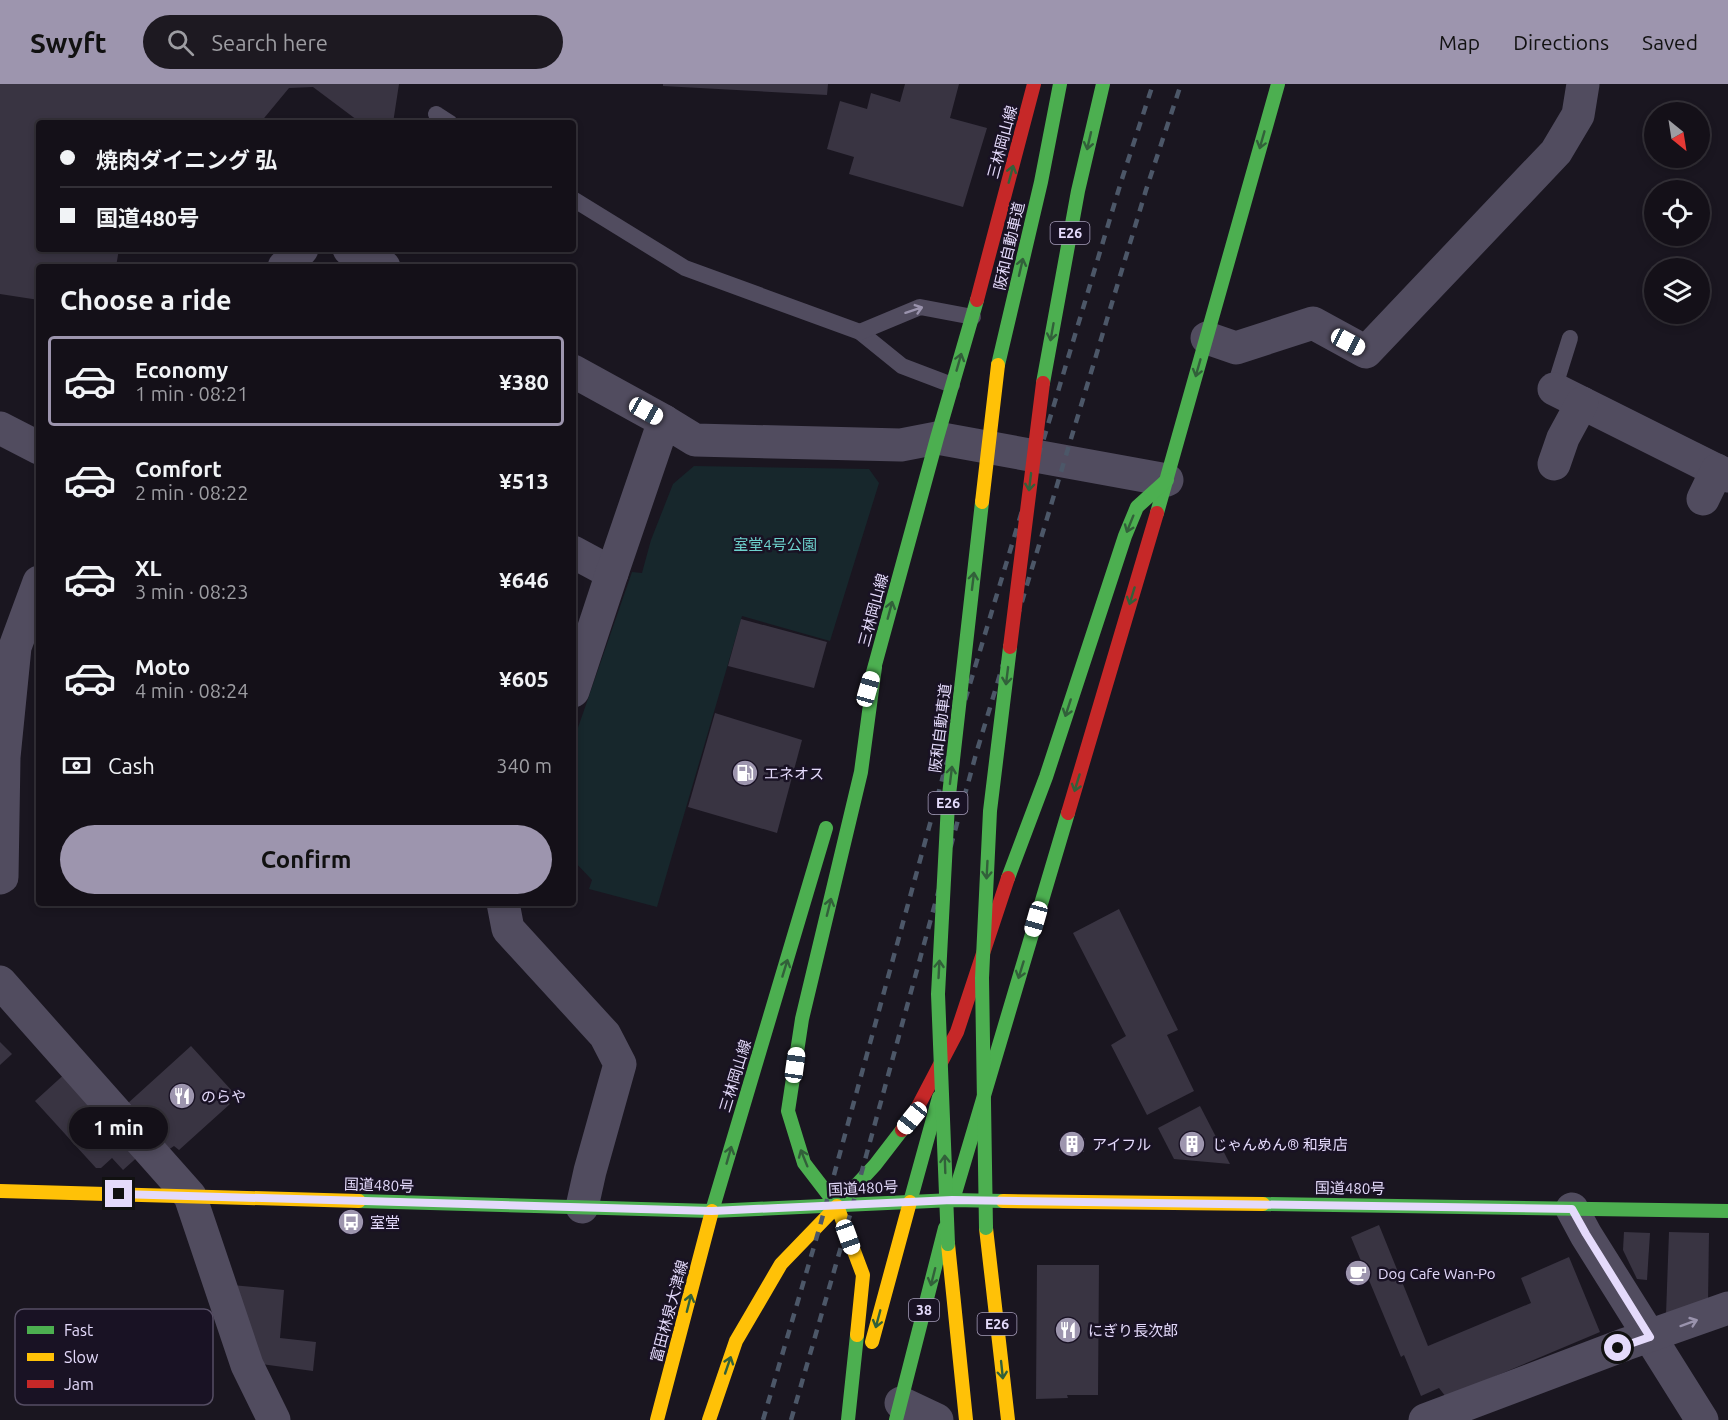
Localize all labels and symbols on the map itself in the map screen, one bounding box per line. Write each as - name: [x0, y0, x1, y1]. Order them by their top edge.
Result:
- north arrow: [1644, 102, 1710, 168]
- street label: 三林岡山線: [984, 104, 1020, 180]
- one-way arrow: [1256, 130, 1268, 149]
- one-way arrow: [1083, 131, 1095, 150]
- one-way arrow: [1005, 164, 1017, 183]
- street label: 阪和自動車道: [991, 200, 1027, 292]
- road number: E26: [1050, 222, 1090, 244]
- one-way arrow: [1015, 258, 1027, 277]
- one-way arrow: [904, 304, 923, 315]
- one-way arrow: [1046, 322, 1057, 342]
- car: [1328, 326, 1368, 358]
- one-way arrow: [954, 353, 965, 372]
- one-way arrow: [1192, 359, 1203, 378]
- car: [626, 394, 666, 428]
- one-way arrow: [1025, 472, 1036, 492]
- one-way arrow: [1124, 514, 1135, 532]
- park label: 室堂4号公園: [733, 536, 817, 553]
- street label: 三林岡山線: [855, 572, 891, 648]
- one-way arrow: [968, 572, 979, 592]
- one-way arrow: [1126, 586, 1137, 605]
- one-way arrow: [885, 601, 896, 620]
- one-way arrow: [1001, 666, 1012, 685]
- car: [854, 669, 882, 709]
- street label: 阪和自動車道: [926, 682, 954, 774]
- one-way arrow: [1062, 699, 1073, 717]
- fuel station icon: エネオス: [730, 758, 760, 788]
- place label: エネオス: [764, 765, 824, 782]
- one-way arrow: [946, 765, 957, 785]
- one-way arrow: [1071, 773, 1082, 792]
- road number: E26: [928, 792, 968, 814]
- one-way arrow: [982, 859, 993, 879]
- one-way arrow: [823, 897, 835, 916]
- car: [1022, 899, 1050, 939]
- one-way arrow: [780, 959, 791, 978]
- one-way arrow: [934, 960, 945, 980]
- one-way arrow: [1015, 960, 1026, 979]
- street label: 三林岡山線: [716, 1038, 754, 1114]
- car: [784, 1046, 806, 1084]
- restaurant icon: のらや: [167, 1081, 197, 1111]
- place label: のらや: [201, 1088, 246, 1105]
- car: [894, 1098, 930, 1138]
- callout: 1 min: [70, 1107, 168, 1149]
- building icon: アイフル: [1057, 1129, 1087, 1159]
- building icon: じゃんめん® 和泉店: [1177, 1129, 1207, 1159]
- place label: アイフル: [1092, 1136, 1151, 1153]
- place label: じゃんめん® 和泉店: [1212, 1136, 1348, 1153]
- one-way arrow: [724, 1146, 735, 1165]
- one-way arrow: [798, 1149, 809, 1167]
- one-way arrow: [939, 1155, 950, 1175]
- street label: 国道480号: [344, 1175, 414, 1195]
- street label: 国道480号: [827, 1178, 899, 1198]
- street label: 国道480号: [1315, 1179, 1385, 1197]
- route end: [105, 1180, 132, 1207]
- bus stop icon: 室堂: [336, 1207, 366, 1237]
- place label: 室堂: [370, 1214, 400, 1231]
- car: [833, 1217, 863, 1257]
- street label: 富田林泉大津線: [647, 1258, 691, 1364]
- cafe icon: Dog Cafe Wan-Po: [1343, 1258, 1373, 1288]
- place label: Dog Cafe Wan-Po: [1378, 1265, 1496, 1282]
- one-way arrow: [926, 1267, 938, 1286]
- one-way arrow: [683, 1294, 695, 1313]
- road number: 38: [909, 1299, 939, 1321]
- legend: [15, 1309, 213, 1405]
- one-way arrow: [872, 1309, 883, 1328]
- road number: E26: [978, 1313, 1016, 1335]
- restaurant icon: にぎり長次郎: [1053, 1315, 1083, 1345]
- one-way arrow: [1679, 1316, 1698, 1327]
- text: Fast: [64, 1321, 94, 1339]
- place label: にぎり長次郎: [1088, 1322, 1178, 1339]
- route start: [1604, 1334, 1631, 1361]
- text: Slow: [64, 1348, 99, 1366]
- one-way arrow: [724, 1356, 735, 1375]
- one-way arrow: [997, 1359, 1008, 1379]
- text: Jam: [64, 1375, 94, 1393]

